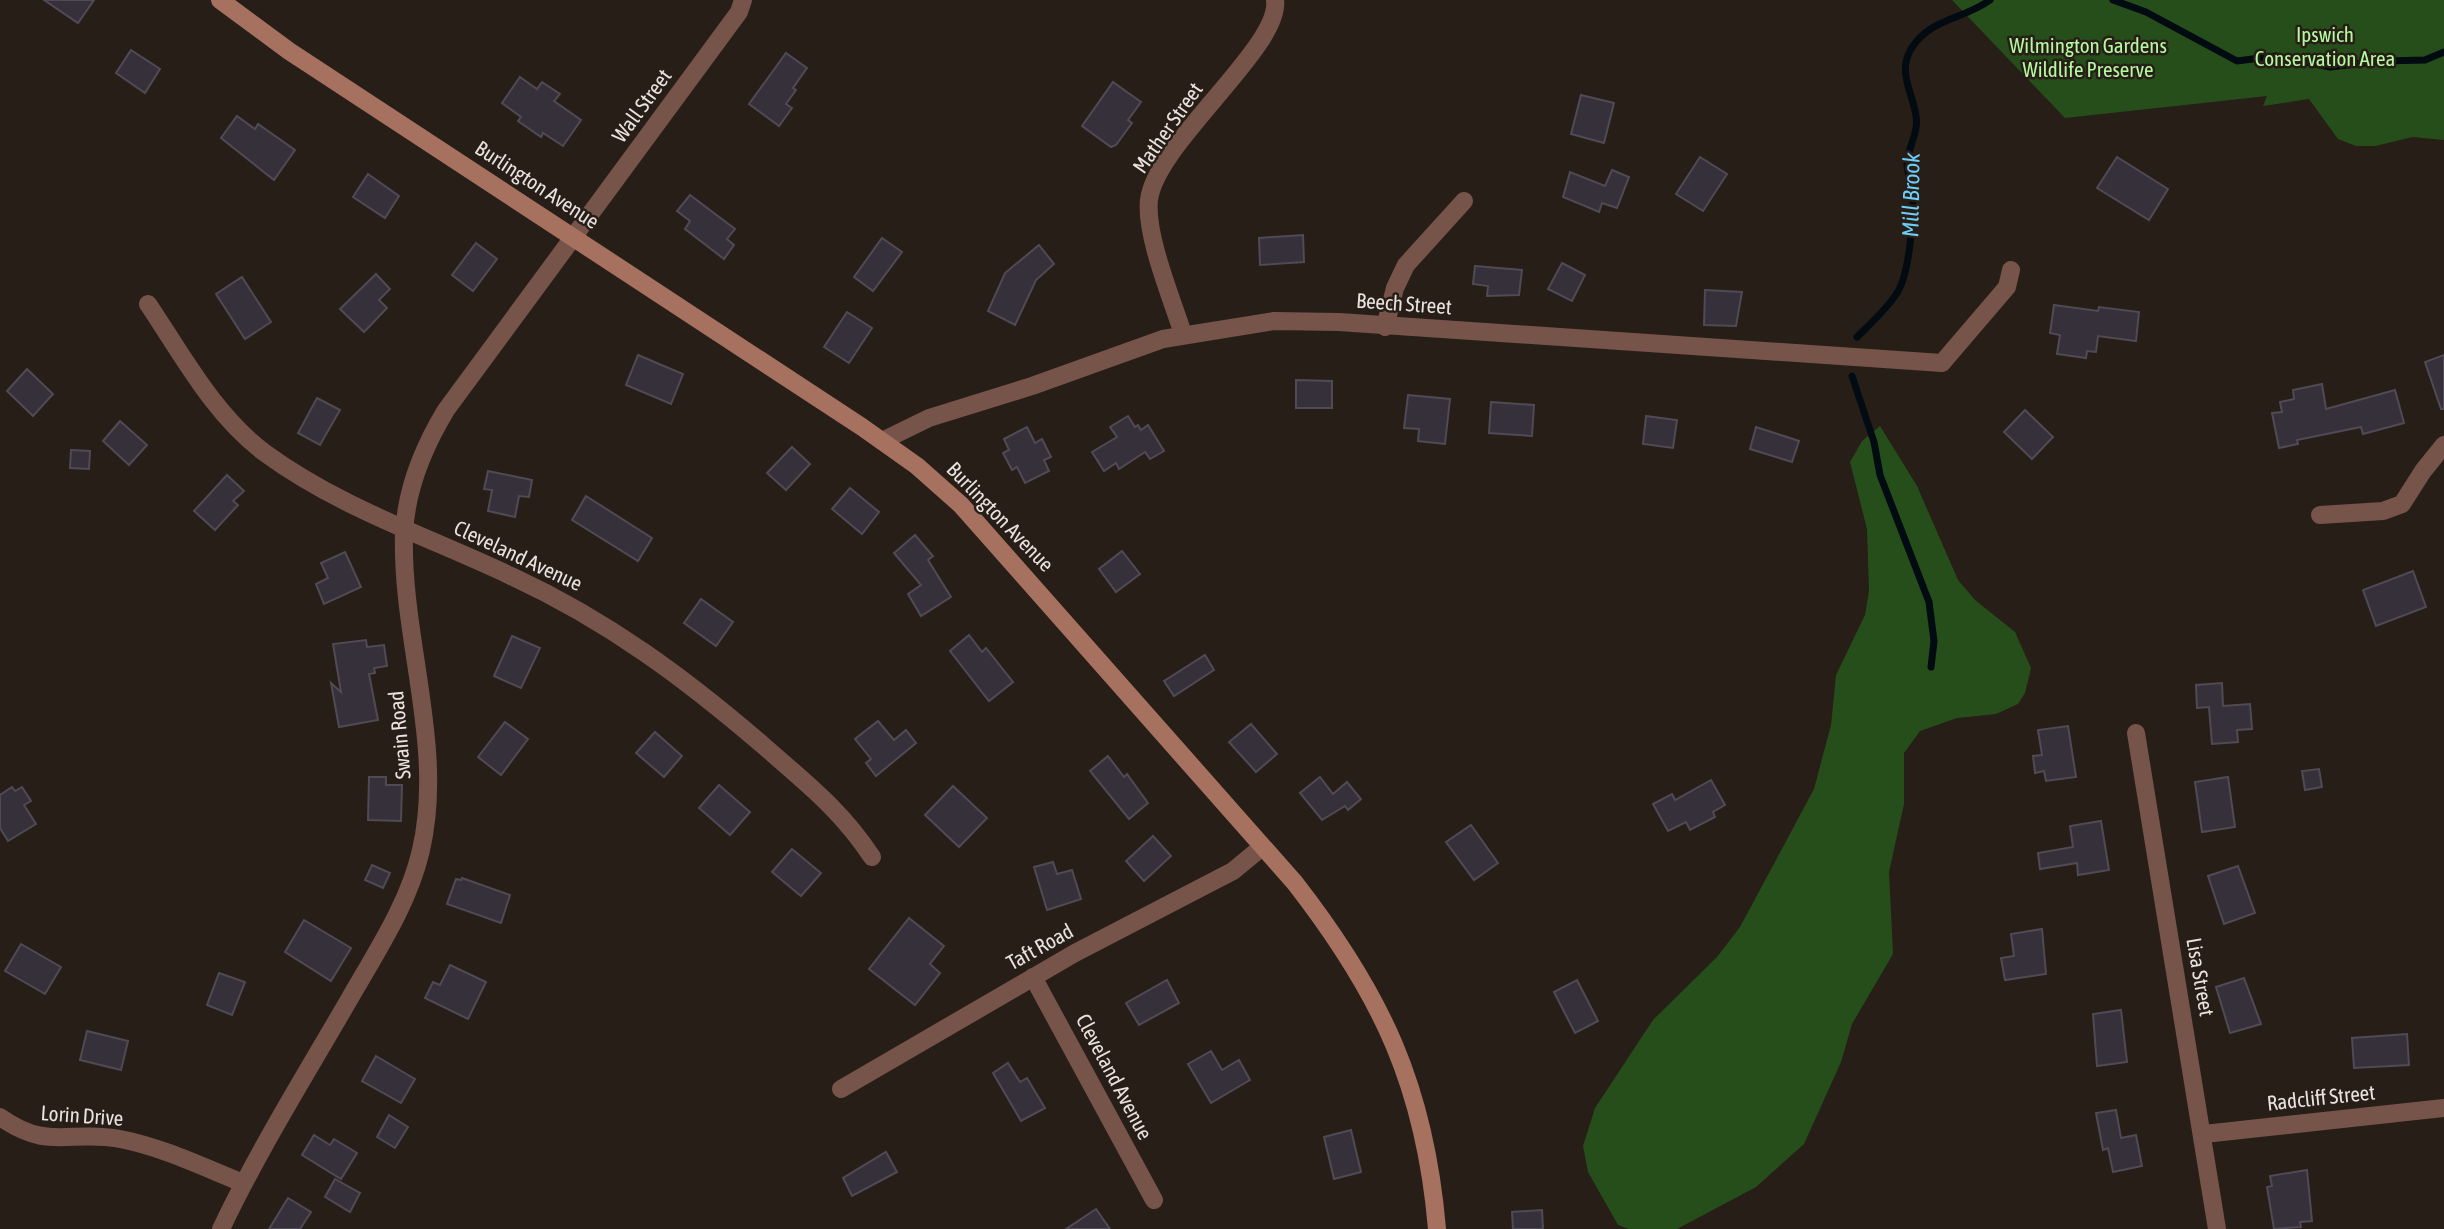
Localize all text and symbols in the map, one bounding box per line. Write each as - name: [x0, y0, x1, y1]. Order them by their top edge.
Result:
- park label: Ipswich Conservation Area: [2255, 22, 2395, 70]
- park label: Wilmington Gardens Wildlife Preserve: [2009, 33, 2167, 81]
- street label: Wall Street: [607, 64, 676, 147]
- street label: Mather Street: [1127, 78, 1207, 177]
- street label: Burlington Avenue: [471, 135, 604, 233]
- water label: Mill Brook: [1897, 152, 1925, 238]
- street label: Beech Street: [1355, 288, 1453, 318]
- street label: Burlington Avenue: [942, 457, 1059, 576]
- street label: Cleveland Avenue: [451, 515, 586, 595]
- street label: Swain Road: [383, 690, 415, 780]
- street label: Taft Road: [1002, 918, 1077, 974]
- street label: Lisa Street: [2182, 936, 2220, 1018]
- street label: Cleveland Avenue: [1072, 1010, 1158, 1143]
- street label: Radcliff Street: [2266, 1079, 2376, 1115]
- street label: Lorin Drive: [40, 1100, 124, 1130]

